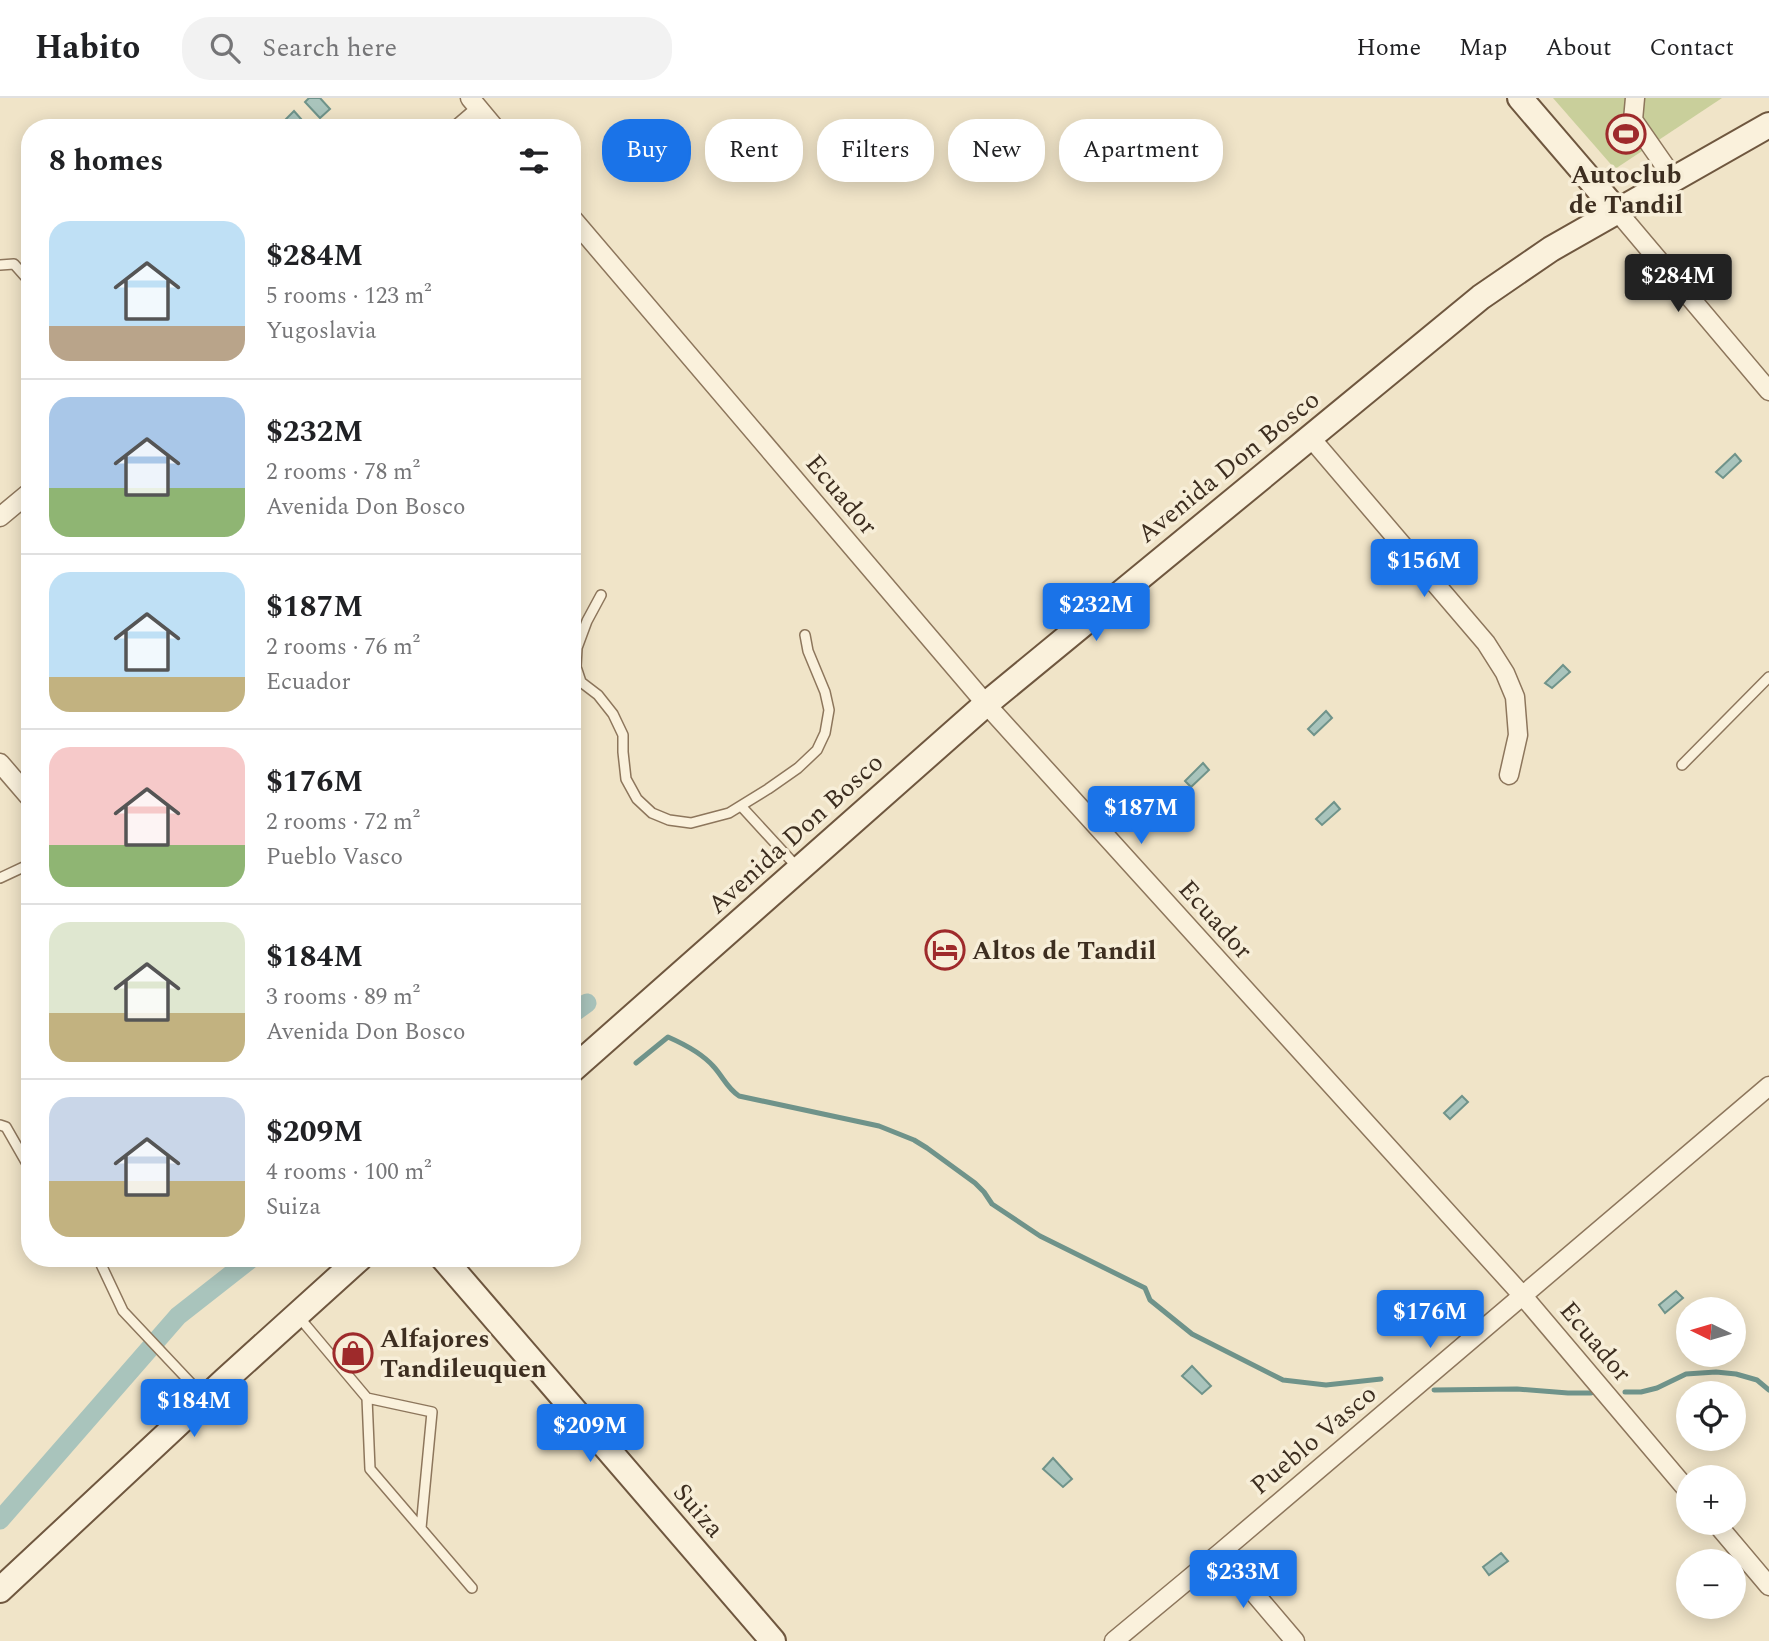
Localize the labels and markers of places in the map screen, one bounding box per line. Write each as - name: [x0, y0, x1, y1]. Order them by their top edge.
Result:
- sports icon: Autoclub de Tandil: [1605, 113, 1647, 155]
- place label: Autoclub de Tandil: [1569, 155, 1683, 225]
- pin: $284M: [1629, 254, 1727, 314]
- pin: $156M: [1375, 540, 1473, 599]
- pin: $232M: [1047, 584, 1145, 643]
- pin: $187M: [1092, 786, 1190, 846]
- hotel icon: Altos de Tandil: [924, 929, 966, 971]
- place label: Altos de Tandil: [972, 931, 1156, 971]
- pin: $176M: [1381, 1290, 1479, 1350]
- place label: Alfajores Tandileuquen: [380, 1319, 547, 1389]
- shop icon: Alfajores Tandileuquen: [332, 1332, 374, 1374]
- pin: $184M: [145, 1380, 243, 1439]
- pin: $209M: [541, 1404, 639, 1464]
- pin: $233M: [1194, 1550, 1292, 1610]

